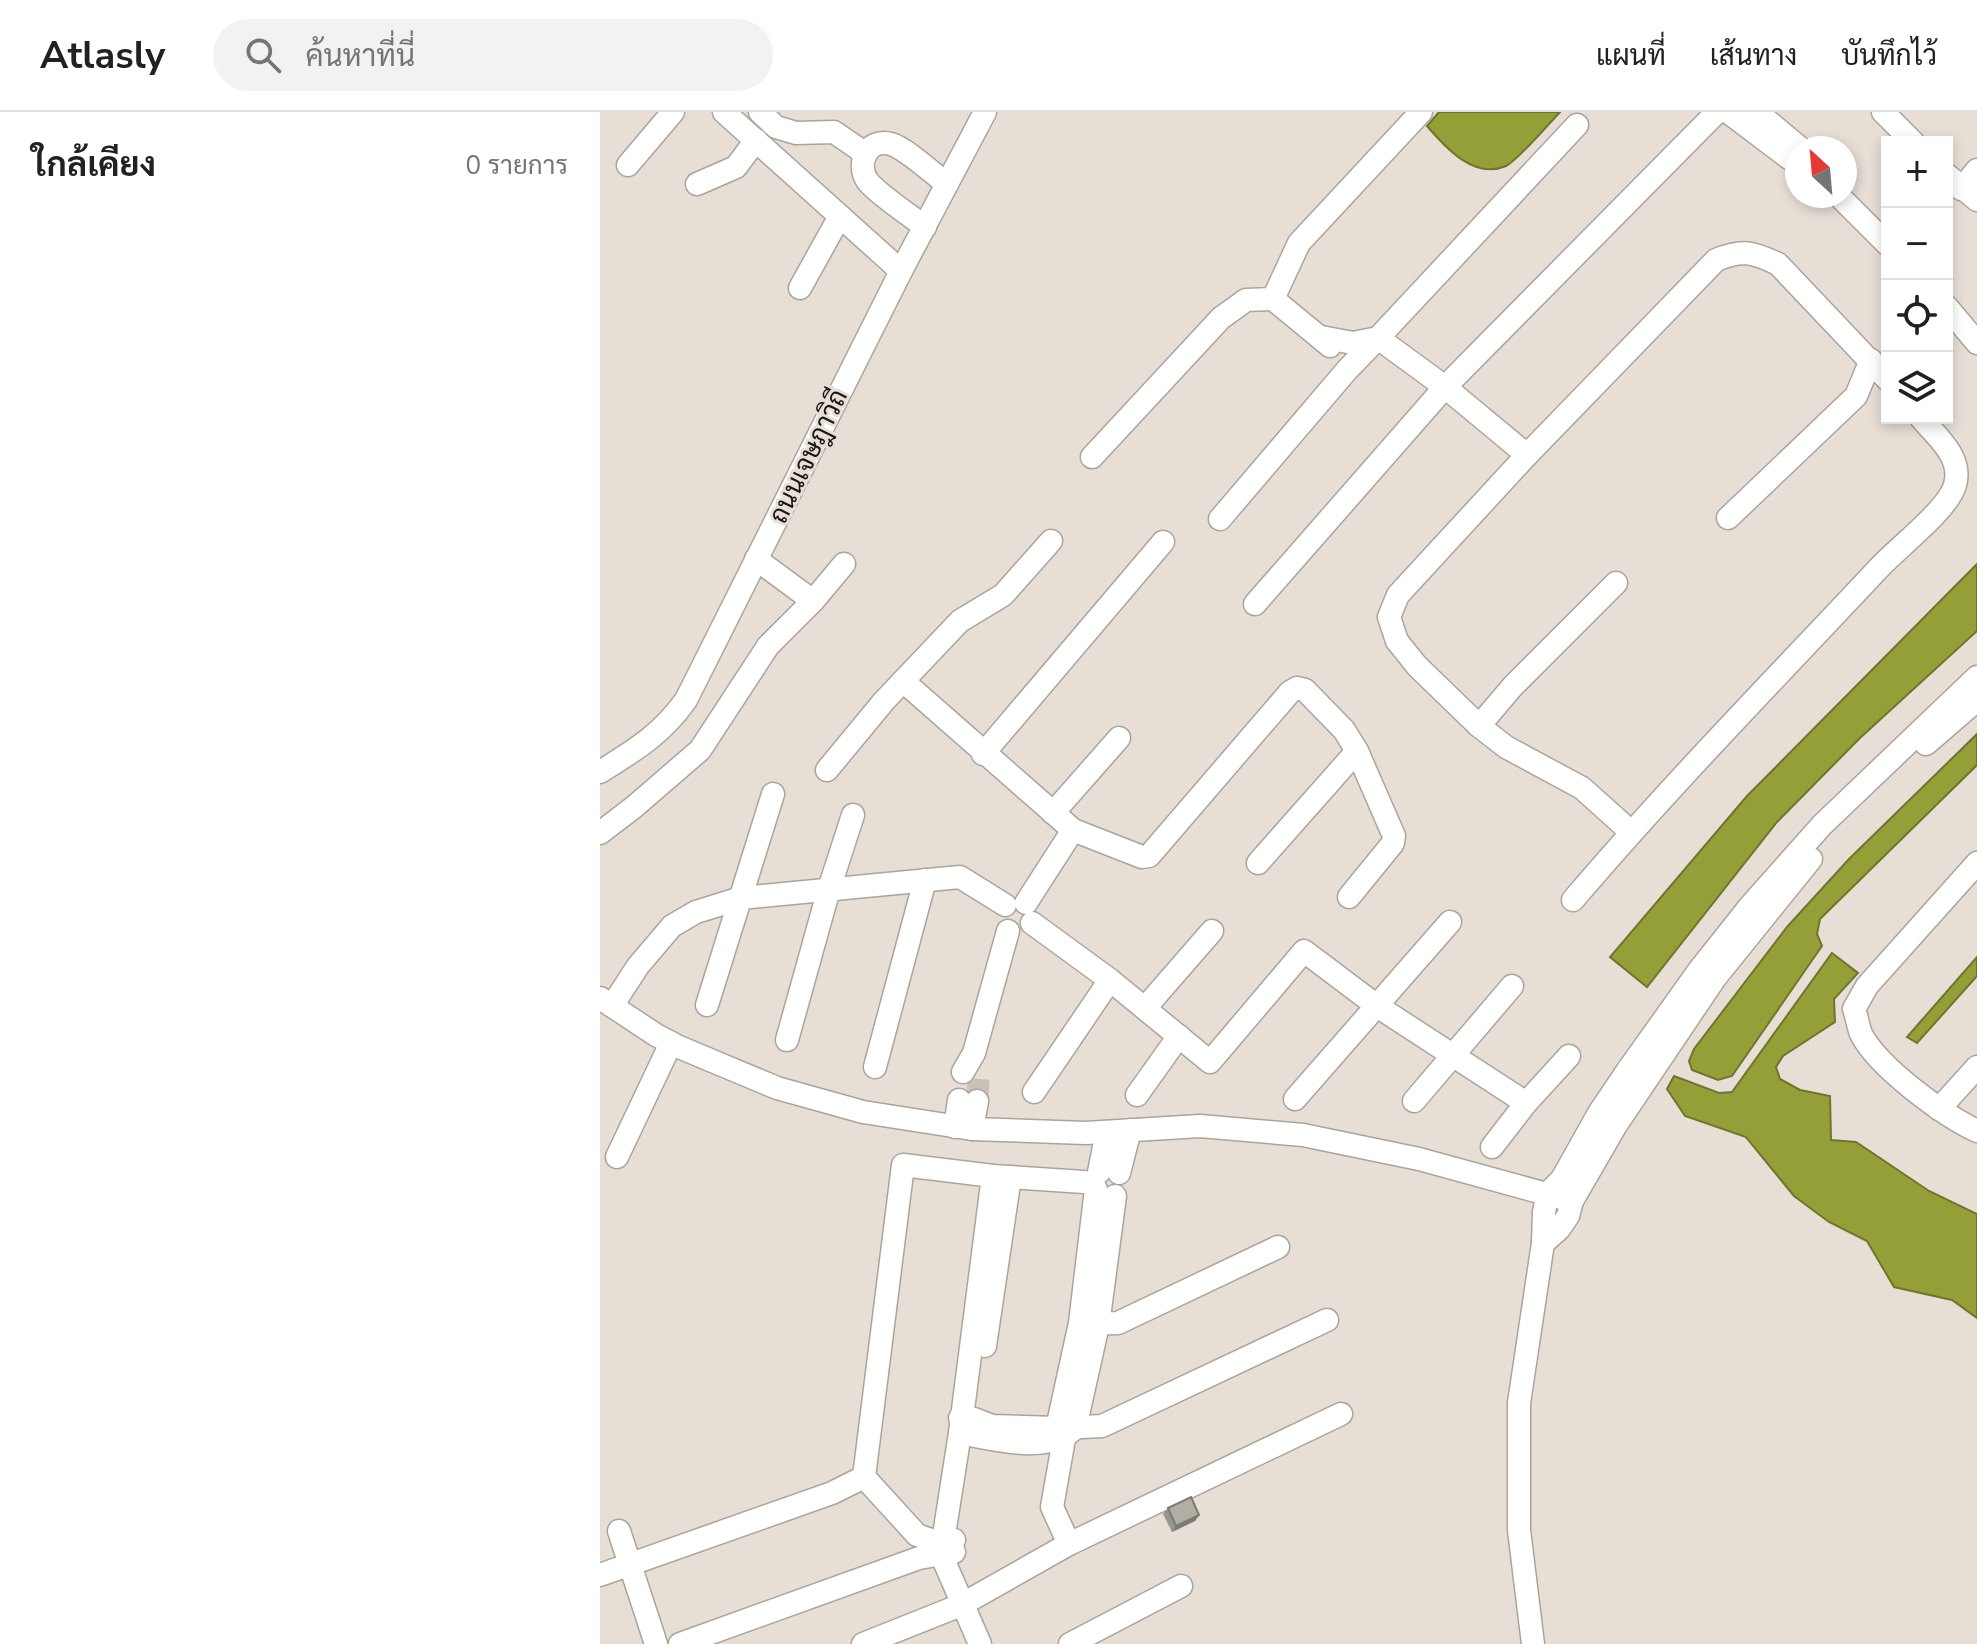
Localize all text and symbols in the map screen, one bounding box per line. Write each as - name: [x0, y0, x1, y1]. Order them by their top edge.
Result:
- search box: [213, 19, 773, 91]
- text: Atlasly: [40, 30, 165, 81]
- icon: search: [241, 33, 285, 77]
- text: ค้นหาที่นี่: [305, 36, 415, 77]
- text: แผนที่: [1596, 37, 1666, 75]
- text: เส้นทาง: [1710, 37, 1797, 75]
- text: บันทึกไว้: [1841, 37, 1937, 75]
- north arrow: [1785, 136, 1857, 208]
- map controls: [1881, 136, 1953, 424]
- button: +: [1881, 136, 1953, 208]
- text: ใกล้เคียง: [32, 142, 156, 188]
- text: 0 รายการ: [465, 148, 568, 183]
- button: −: [1881, 208, 1953, 280]
- button: locate: [1881, 280, 1953, 352]
- button: layers: [1881, 352, 1953, 424]
- street label: ถนนเจษฎาวิถี: [761, 383, 856, 529]

